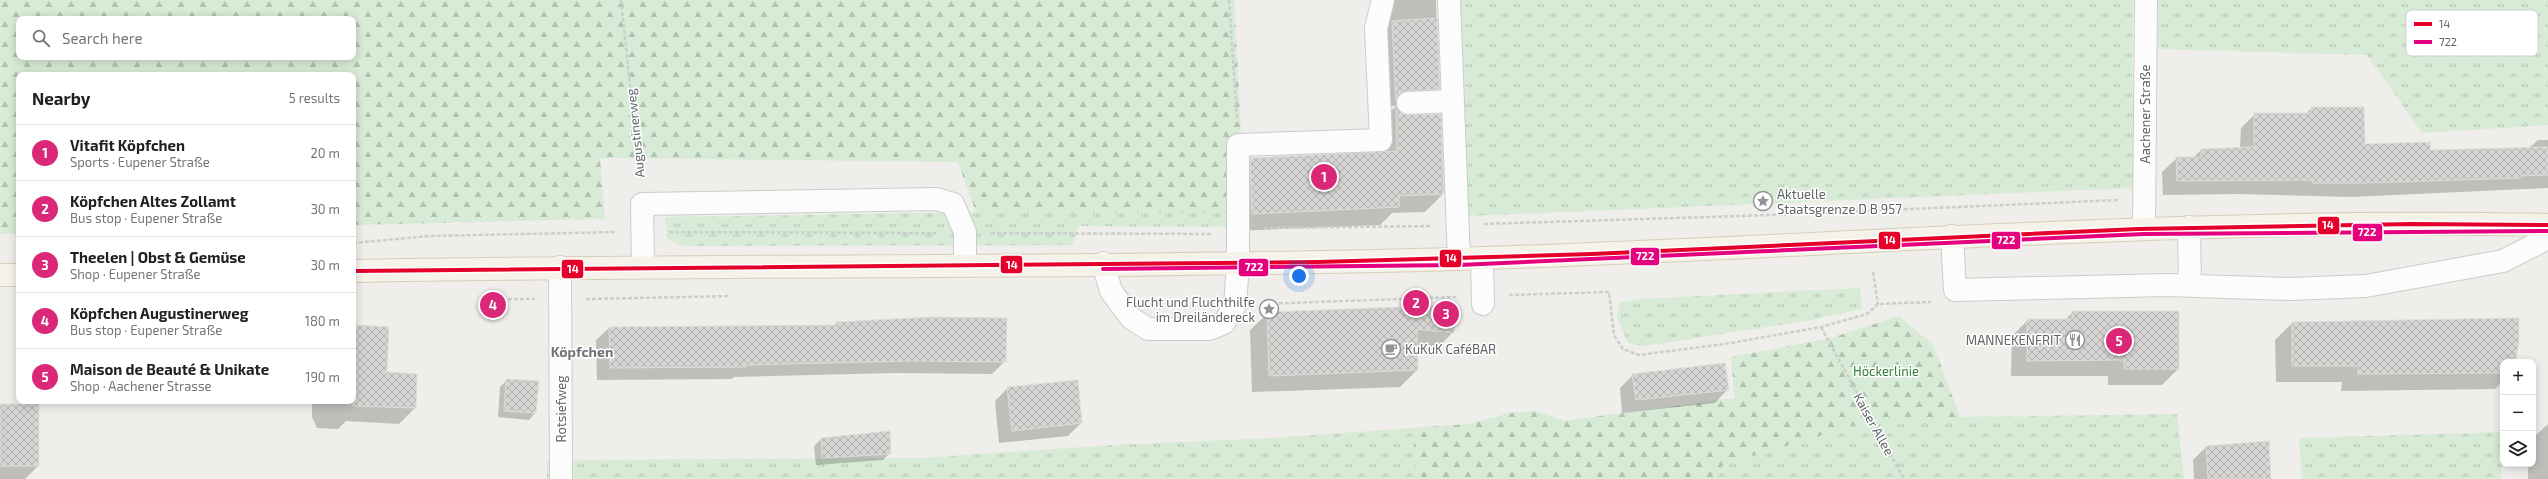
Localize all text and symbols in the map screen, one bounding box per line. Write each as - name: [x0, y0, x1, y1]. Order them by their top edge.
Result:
- legend: [2406, 10, 2538, 56]
- search box: [16, 16, 356, 60]
- text: 14: [2439, 17, 2450, 30]
- icon: search: [30, 27, 52, 49]
- text: Search here: [62, 29, 143, 47]
- text: 722: [2439, 35, 2457, 48]
- street label: Aachener Straße: [2137, 65, 2153, 163]
- text: Nearby: [32, 88, 90, 108]
- street label: Augustinerweg: [622, 88, 648, 178]
- text: 5 results: [289, 90, 340, 106]
- text: Vitafit Köpfchen: [70, 136, 185, 154]
- text: 1: [42, 145, 48, 161]
- text: 20 m: [311, 145, 340, 161]
- text: Sports · Eupener Straße: [70, 154, 210, 170]
- pin: 1: [1311, 162, 1337, 192]
- place label: Aktuelle Staatsgrenze D B 957: [1777, 186, 1902, 217]
- place icon: Aktuelle Staatsgrenze D B 957: [1752, 190, 1774, 212]
- text: Köpfchen Altes Zollamt: [70, 192, 236, 210]
- text: 2: [41, 201, 49, 217]
- text: 30 m: [311, 201, 340, 217]
- text: Bus stop · Eupener Straße: [70, 210, 222, 226]
- line badge: 14: [2317, 216, 2340, 235]
- text: 14: [2322, 218, 2334, 231]
- line badge: 722: [2352, 223, 2383, 242]
- text: 722: [2358, 225, 2376, 238]
- line badge: 14: [1878, 231, 1901, 250]
- line badge: 722: [1991, 231, 2021, 250]
- text: 14: [1884, 233, 1896, 246]
- text: 722: [1997, 233, 2015, 246]
- line badge: 722: [1630, 247, 1660, 266]
- text: Theelen | Obst & Gemüse: [70, 248, 246, 266]
- line badge: 14: [1439, 249, 1462, 268]
- text: 722: [1636, 249, 1654, 262]
- text: 14: [1445, 251, 1457, 264]
- line badge: 14: [1000, 255, 1023, 274]
- text: 3: [41, 257, 49, 273]
- text: 30 m: [311, 257, 340, 273]
- text: 14: [1006, 258, 1018, 271]
- line badge: 722: [1238, 258, 1269, 277]
- line badge: 14: [561, 259, 584, 279]
- text: 722: [1245, 260, 1263, 273]
- text: 14: [567, 262, 579, 275]
- text: Shop · Eupener Straße: [70, 266, 201, 282]
- your location: [1289, 266, 1309, 286]
- pin: 2: [1403, 288, 1429, 318]
- pin: 4: [480, 290, 506, 320]
- place label: Flucht und Fluchthilfe im Dreiländereck: [1126, 294, 1255, 325]
- place icon: Flucht und Fluchthilfe im Dreiländereck: [1258, 298, 1280, 320]
- pin: 3: [1433, 299, 1459, 329]
- text: Köpfchen Augustinerweg: [70, 304, 248, 322]
- text: 4: [41, 313, 49, 329]
- text: 180 m: [305, 313, 340, 329]
- text: Bus stop · Eupener Straße: [70, 322, 222, 338]
- pin: 5: [2106, 326, 2132, 356]
- restaurant icon: MANNEKENFRIT: [2064, 329, 2086, 351]
- place label: MANNEKENFRIT: [1966, 332, 2061, 348]
- cafe icon: KuKuK CaféBAR: [1380, 338, 1402, 360]
- place label: KuKuK CaféBAR: [1405, 341, 1496, 357]
- district label: Köpfchen: [551, 343, 613, 360]
- map controls: [2500, 359, 2536, 467]
- button: +: [2500, 359, 2536, 395]
- text: Maison de Beauté & Unikate: [70, 360, 269, 378]
- park label: Höckerlinie: [1853, 363, 1919, 379]
- text: 5: [41, 369, 49, 385]
- text: 190 m: [305, 369, 340, 385]
- street label: Rotsiefweg: [553, 376, 569, 442]
- text: Shop · Aachener Strasse: [70, 378, 212, 394]
- street label: Kaiser Allee: [1850, 390, 1898, 458]
- button: −: [2500, 395, 2536, 431]
- button: layers: [2500, 431, 2536, 467]

